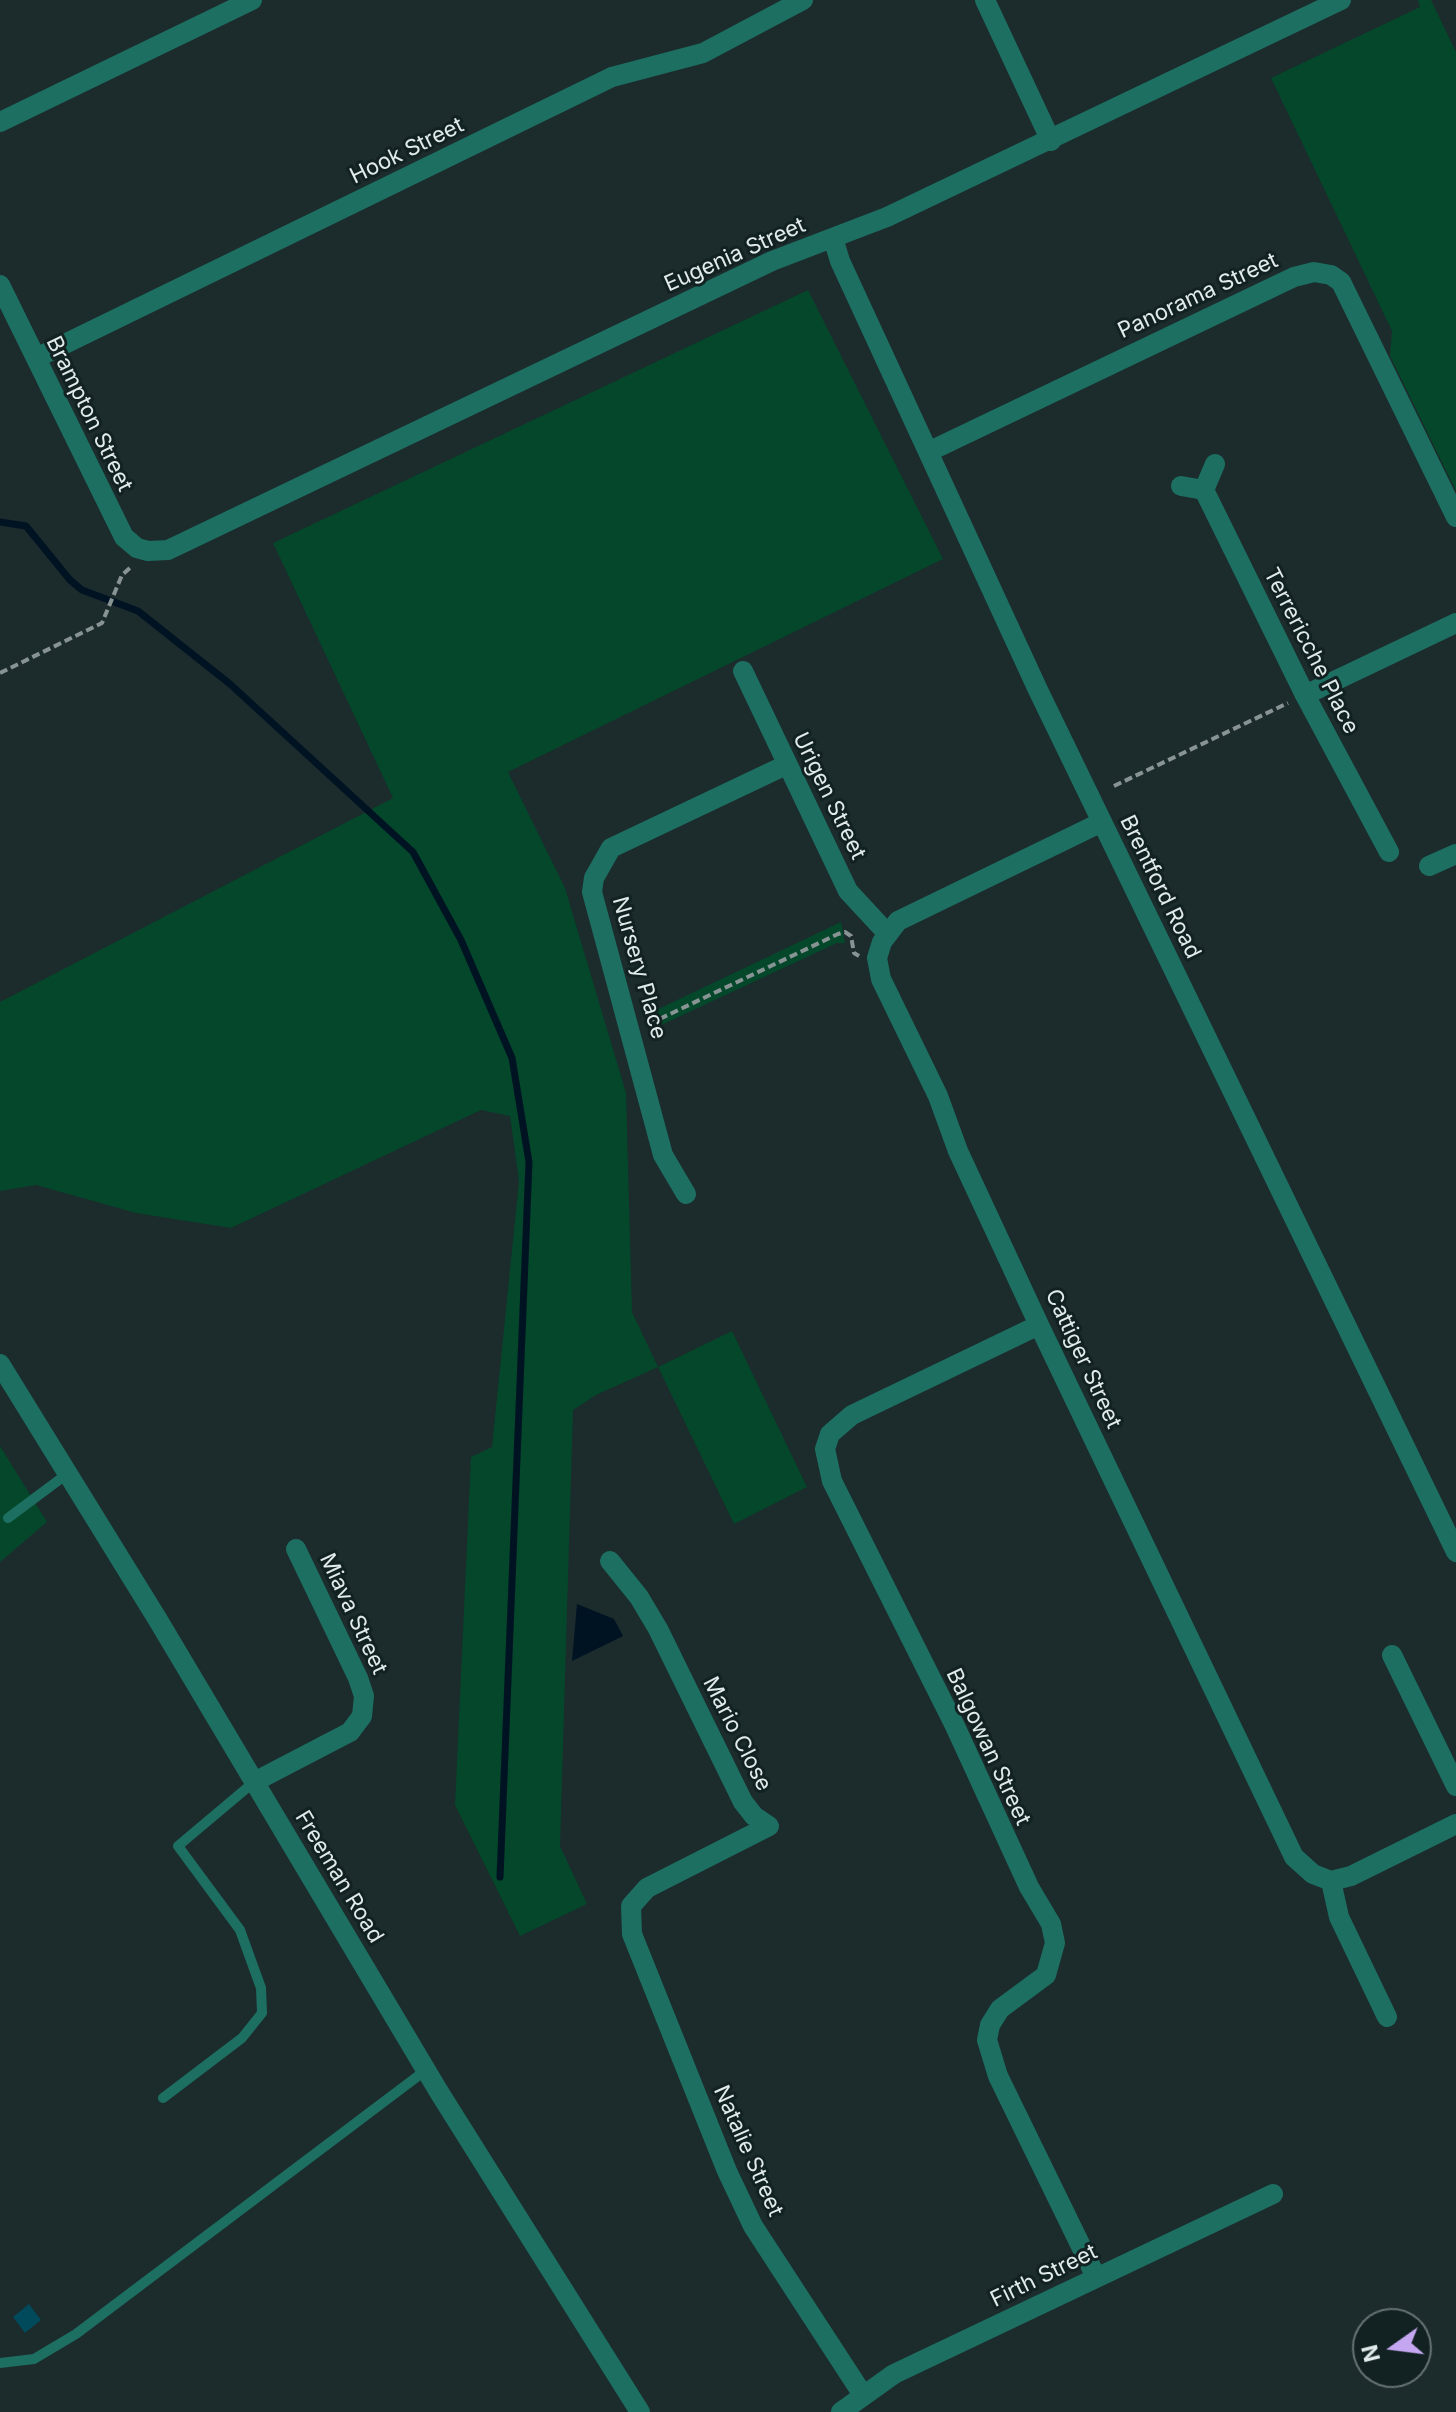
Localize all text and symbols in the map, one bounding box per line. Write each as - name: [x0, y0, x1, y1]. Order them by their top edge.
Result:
- street label: Hook Street: [346, 112, 468, 190]
- street label: Eugenia Street: [660, 212, 810, 298]
- street label: Panorama Street: [1114, 247, 1282, 345]
- street label: Brampton Street: [40, 332, 138, 496]
- street label: Terrericche Place: [1258, 564, 1364, 738]
- street label: Urigen Street: [787, 728, 871, 864]
- street label: Brentford Road: [1114, 811, 1206, 963]
- street label: Nursery Place: [606, 894, 672, 1042]
- street label: Cattiger Street: [1039, 1285, 1127, 1433]
- street label: Miava Street: [314, 1549, 392, 1679]
- street label: Balgowan Street: [940, 1664, 1036, 1830]
- street label: Mario Close: [697, 1673, 777, 1795]
- street label: Freeman Road: [289, 1806, 389, 1948]
- street label: Natalie Street: [707, 2082, 789, 2220]
- street label: Firth Street: [986, 2239, 1102, 2313]
- north arrow: [1352, 2308, 1432, 2388]
- text: N: [1356, 2342, 1385, 2365]

